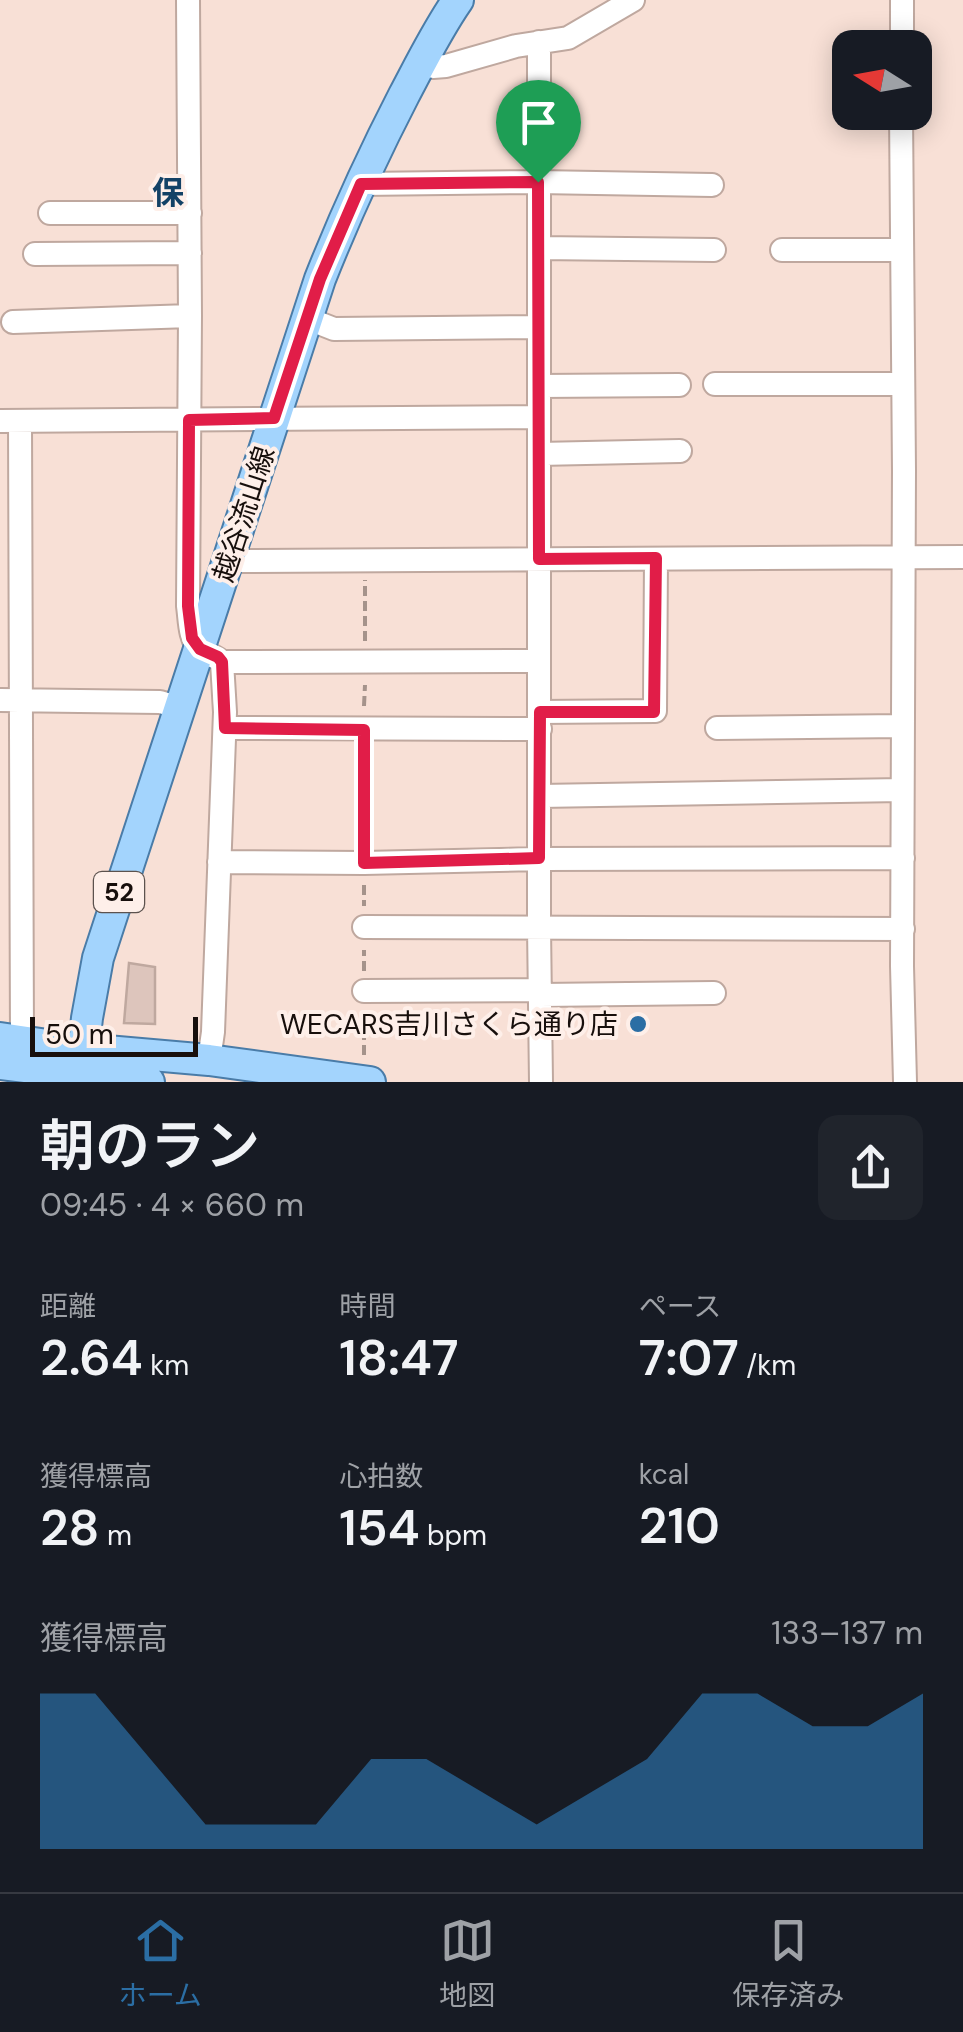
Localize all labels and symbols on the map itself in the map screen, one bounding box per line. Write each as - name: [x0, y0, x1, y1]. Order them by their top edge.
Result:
- north arrow: [832, 30, 932, 130]
- pin: [496, 80, 581, 183]
- district label: 保: [152, 172, 184, 214]
- street label: 越谷流山線: [205, 442, 283, 586]
- road number: 52: [94, 872, 144, 912]
- place label: WECARS吉川さくら通り店: [280, 1006, 618, 1043]
- scale bar: [30, 1012, 198, 1056]
- marker: WECARS吉川さくら通り店: [627, 1013, 649, 1035]

